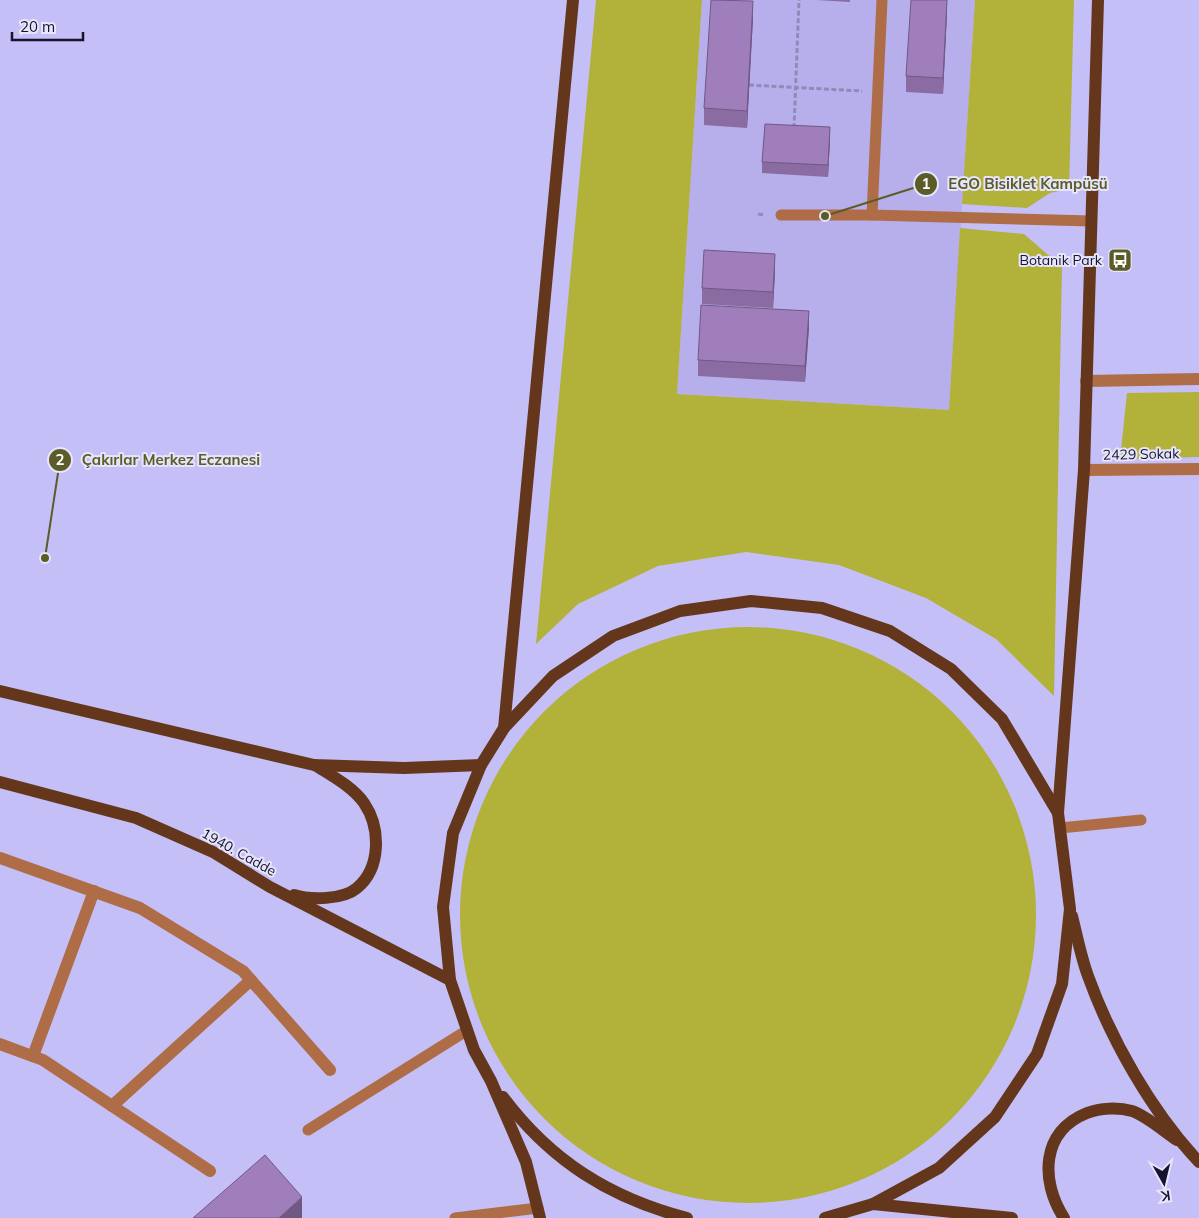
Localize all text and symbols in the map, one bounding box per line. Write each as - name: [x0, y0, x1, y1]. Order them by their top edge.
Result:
- scale bar: [12, 10, 84, 42]
- text: 20 m: [20, 17, 55, 36]
- callout: EGO Bisiklet Kampüsü: [913, 169, 1118, 199]
- text: 1: [921, 174, 931, 193]
- text: EGO Bisiklet Kampüsü: [948, 174, 1108, 193]
- bus stop icon: Botanik Park: [1107, 247, 1133, 273]
- place label: Botanik Park: [1019, 251, 1103, 269]
- street label: 2429 Sokak: [1102, 444, 1180, 464]
- callout: Çakırlar Merkez Eczanesi: [47, 445, 270, 475]
- text: 2: [55, 450, 65, 469]
- text: Çakırlar Merkez Eczanesi: [82, 450, 260, 469]
- street label: 1940. Cadde: [199, 824, 279, 880]
- north arrow: [1139, 1158, 1189, 1208]
- text: K: [1159, 1186, 1172, 1206]

